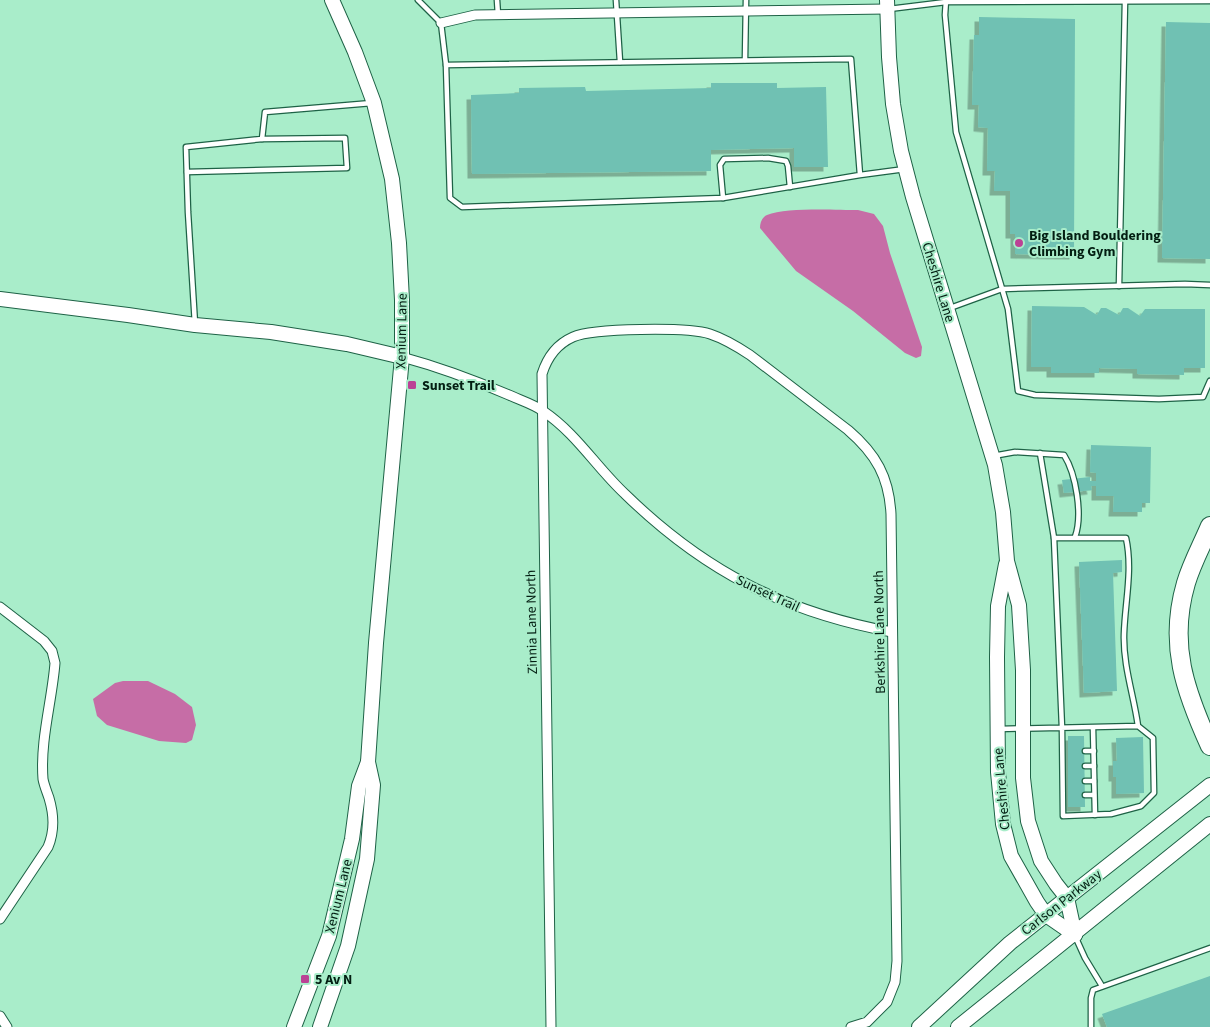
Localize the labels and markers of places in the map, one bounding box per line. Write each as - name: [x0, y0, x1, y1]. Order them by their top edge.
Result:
- place label: Big Island Bouldering Climbing Gym: [1029, 226, 1161, 262]
- marker: Big Island Bouldering Climbing Gym: [1013, 237, 1025, 249]
- place label: Sunset Trail: [422, 376, 495, 396]
- marker: Sunset Trail: [406, 379, 418, 391]
- place label: 5 Av N: [315, 970, 352, 990]
- marker: 5 Av N: [299, 973, 311, 985]

